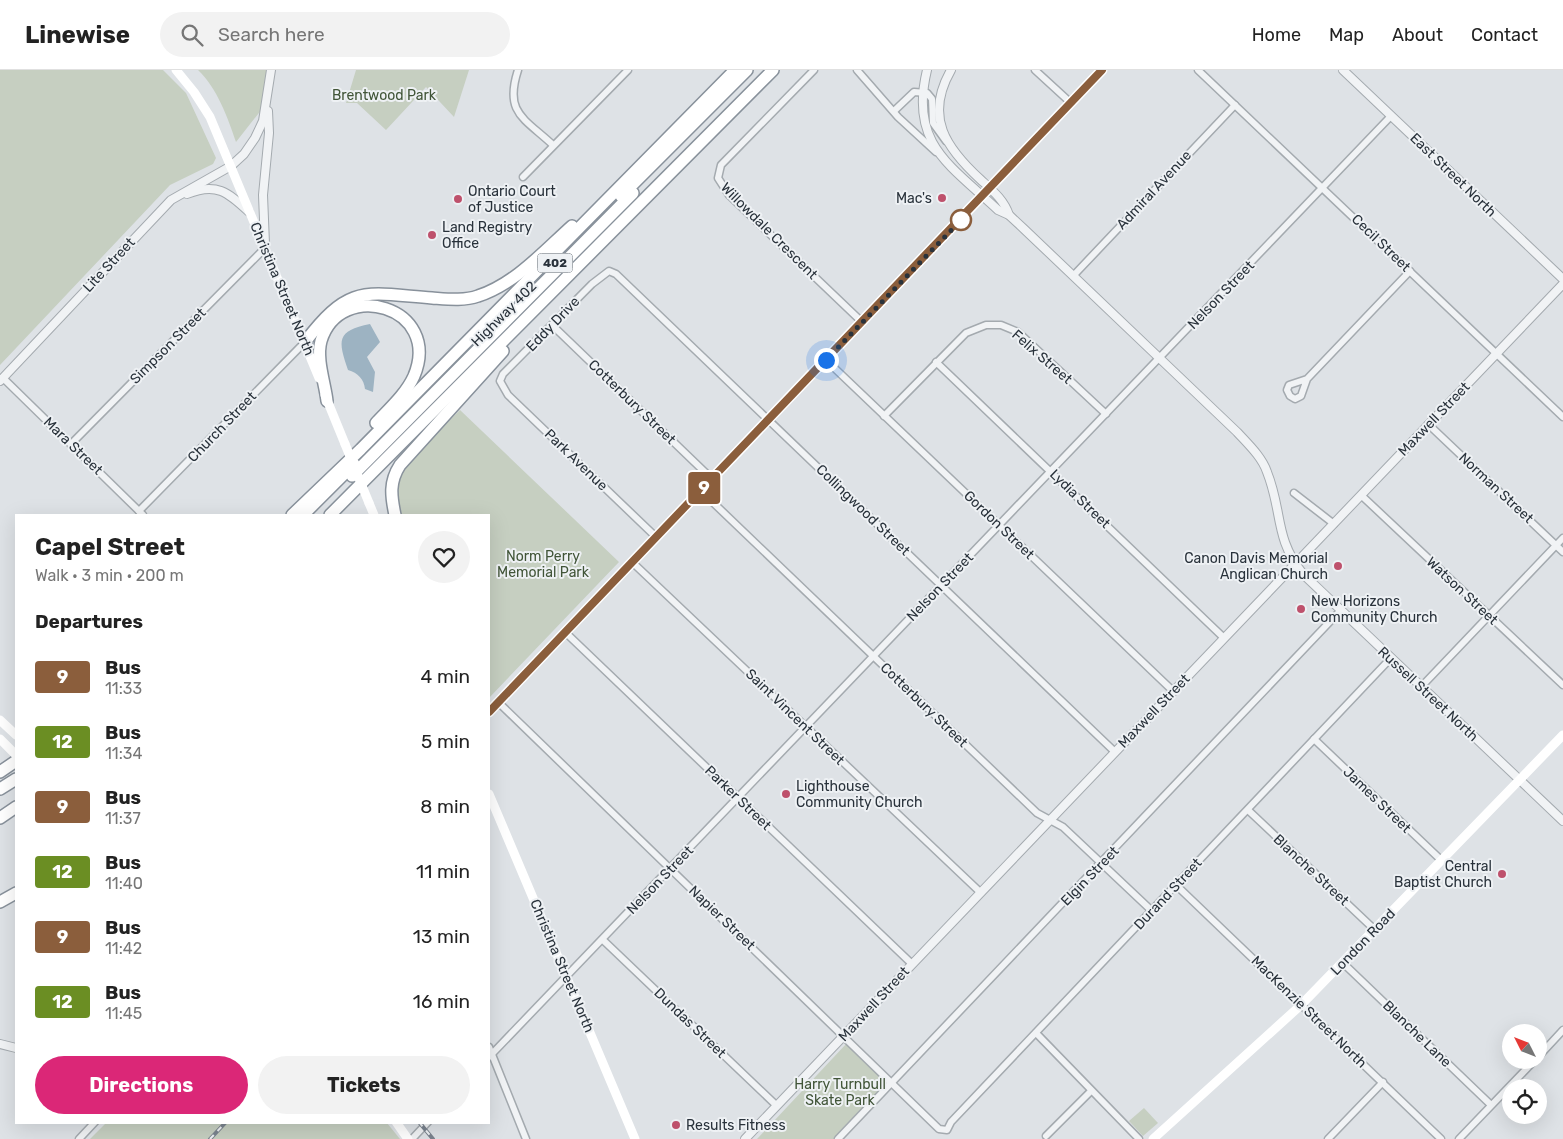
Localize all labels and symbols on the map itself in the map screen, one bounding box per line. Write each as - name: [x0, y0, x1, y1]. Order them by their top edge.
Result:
- park label: Brentwood Park: [332, 87, 437, 104]
- street label: East Street North: [1406, 130, 1500, 220]
- street label: Admiral Avenue: [1113, 147, 1195, 233]
- street label: Willowdale Crescent: [717, 179, 821, 283]
- place label: Ontario Court of Justice: [468, 183, 556, 216]
- place label: Mac's: [896, 190, 932, 207]
- marker: Mac's: [936, 192, 948, 204]
- marker: Ontario Court of Justice: [452, 193, 464, 205]
- unlabelled marker: [950, 209, 972, 231]
- street label: Cecil Street: [1348, 211, 1414, 276]
- place label: Land Registry Office: [442, 219, 532, 252]
- street label: Christina Street North: [246, 220, 318, 358]
- marker: Land Registry Office: [426, 229, 438, 241]
- street label: Lite Street: [79, 234, 139, 296]
- road number: 402: [538, 254, 572, 272]
- street label: Nelson Street: [1184, 257, 1258, 333]
- street label: Highway 402: [468, 278, 540, 350]
- street label: Eddy Drive: [523, 293, 583, 355]
- street label: Simpson Street: [126, 304, 210, 388]
- street label: Felix Street: [1008, 326, 1076, 388]
- your location: [814, 348, 839, 373]
- street label: Cotterbury Street: [585, 356, 680, 448]
- street label: Maxwell Street: [1395, 378, 1474, 459]
- street label: Church Street: [184, 388, 260, 466]
- street label: Mara Street: [40, 414, 107, 479]
- street label: Park Avenue: [541, 426, 611, 494]
- street label: Norman Street: [1455, 449, 1537, 527]
- street label: Collingwood Street: [813, 461, 914, 559]
- street label: Lydia Street: [1046, 466, 1114, 532]
- line badge: 9: [688, 472, 720, 504]
- street label: Gordon Street: [960, 487, 1038, 563]
- park label: Norm Perry Memorial Park: [497, 548, 590, 581]
- street label: Nelson Street: [903, 549, 977, 625]
- place label: Canon Davis Memorial Anglican Church: [1184, 550, 1328, 583]
- street label: Watson Street: [1423, 554, 1502, 629]
- marker: Canon Davis Memorial Anglican Church: [1332, 560, 1344, 572]
- place label: New Horizons Community Church: [1311, 593, 1438, 626]
- marker: New Horizons Community Church: [1295, 603, 1307, 615]
- street label: Russell Street North: [1374, 643, 1482, 745]
- street label: Cotterbury Street: [877, 659, 972, 751]
- street label: Saint Vincent Street: [742, 665, 848, 769]
- street label: Maxwell Street: [1115, 670, 1194, 751]
- street label: Parker Street: [701, 762, 775, 834]
- street label: James Street: [1339, 763, 1415, 837]
- place label: Lighthouse Community Church: [796, 778, 923, 811]
- marker: Lighthouse Community Church: [780, 788, 792, 800]
- street label: Blanche Street: [1270, 831, 1353, 910]
- street label: Nelson Street: [623, 842, 697, 918]
- street label: Elgin Street: [1057, 842, 1123, 909]
- street label: Durand Street: [1131, 854, 1206, 933]
- place label: Central Baptist Church: [1394, 858, 1492, 891]
- marker: Central Baptist Church: [1496, 868, 1508, 880]
- street label: Napier Street: [685, 882, 759, 954]
- street label: Christina Street North: [526, 897, 598, 1035]
- street label: London Road: [1327, 905, 1399, 979]
- street label: MacKenzie Street North: [1248, 953, 1370, 1071]
- street label: Maxwell Street: [835, 963, 913, 1045]
- street label: Dundas Street: [650, 984, 730, 1062]
- street label: Blanche Lane: [1379, 997, 1455, 1071]
- north arrow: [1502, 1024, 1548, 1069]
- park label: Harry Turnbull Skate Park: [794, 1076, 886, 1109]
- place label: Results Fitness: [686, 1117, 786, 1134]
- marker: Results Fitness: [670, 1119, 682, 1131]

